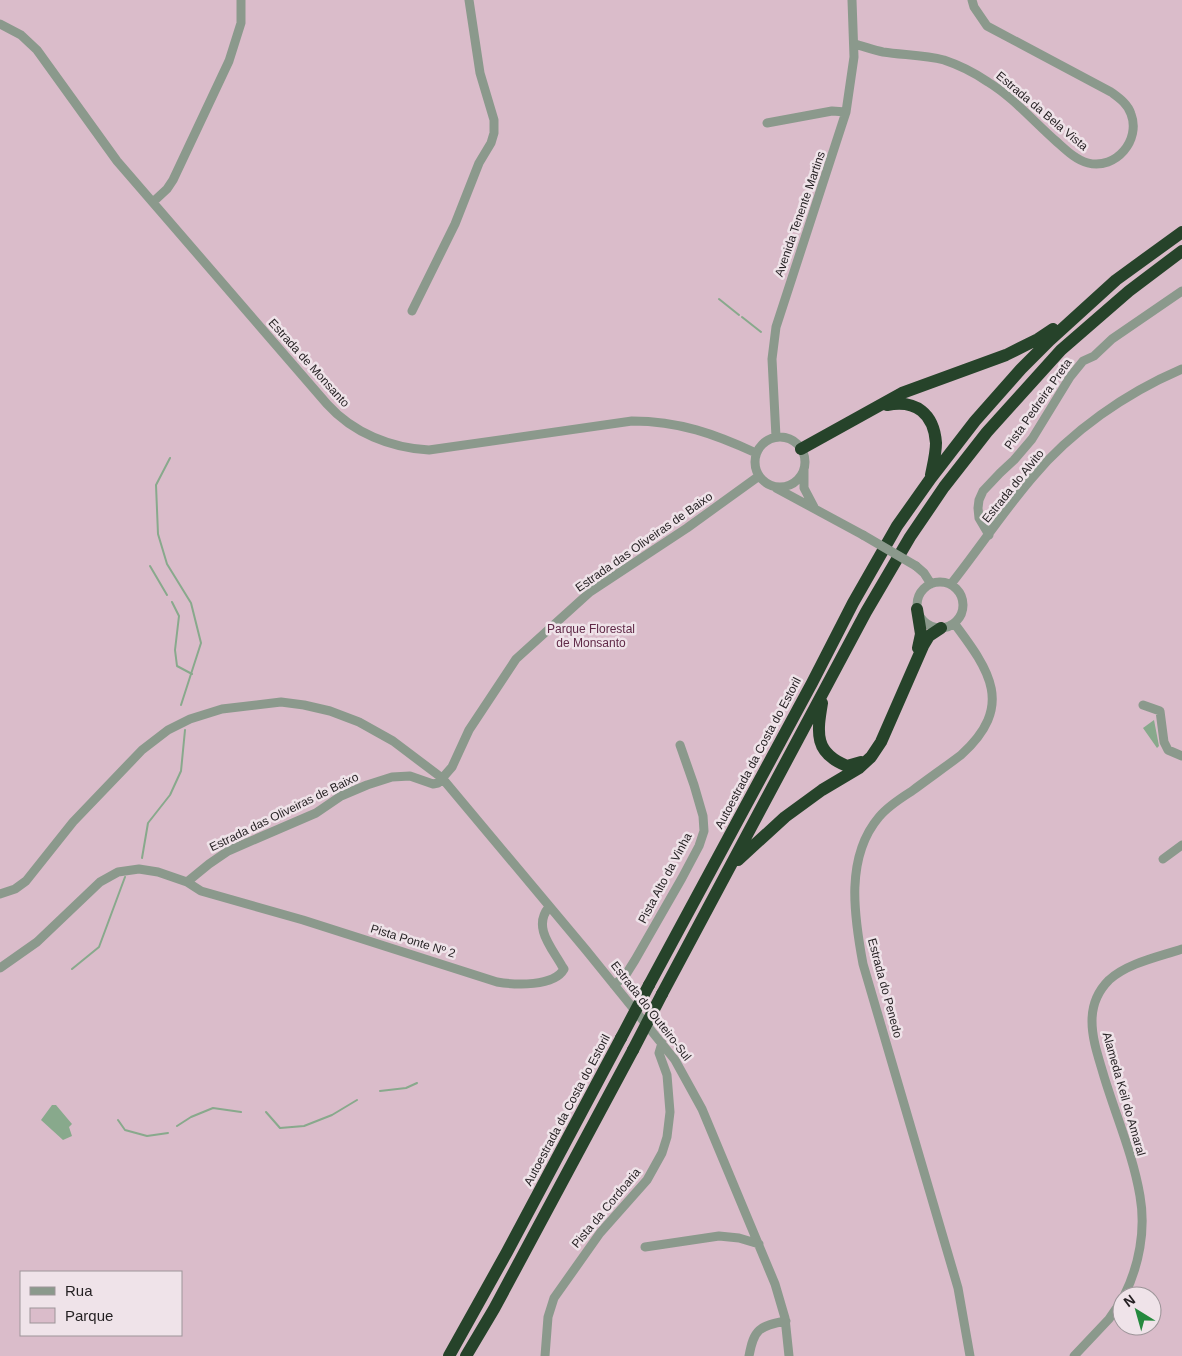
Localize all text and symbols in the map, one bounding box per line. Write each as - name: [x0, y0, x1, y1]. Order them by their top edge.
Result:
- street label: Estrada da Bela Vista: [993, 69, 1091, 154]
- street label: Avenida Tenente Martins: [772, 149, 828, 279]
- street label: Estrada de Monsanto: [266, 316, 353, 410]
- street label: Pista Pedreira Preta: [1001, 356, 1075, 452]
- street label: Estrada do Alvito: [979, 446, 1047, 525]
- street label: Estrada das Oliveiras de Baixo: [573, 489, 715, 595]
- park label: Parque Florestal de Monsanto: [547, 622, 635, 650]
- street label: Autoestrada da Costa do Estoril: [712, 675, 804, 831]
- street label: Estrada das Oliveiras de Baixo: [207, 770, 361, 854]
- street label: Pista Alto da Vinha: [635, 830, 695, 926]
- street label: Pista Ponte Nº 2: [369, 921, 457, 961]
- street label: Estrada do Penedo: [865, 937, 905, 1040]
- street label: Estrada do Outeiro-Sul: [608, 959, 694, 1063]
- street label: Alameda Keil do Amaral: [1100, 1031, 1148, 1157]
- street label: Autoestrada da Costa do Estoril: [521, 1032, 613, 1188]
- street label: Pista da Cordoaria: [569, 1165, 644, 1251]
- legend: [20, 1271, 182, 1336]
- text: Rua: [65, 1282, 93, 1299]
- north arrow: [1112, 1286, 1162, 1336]
- text: N: [1120, 1291, 1138, 1310]
- text: Parque: [65, 1307, 113, 1324]

